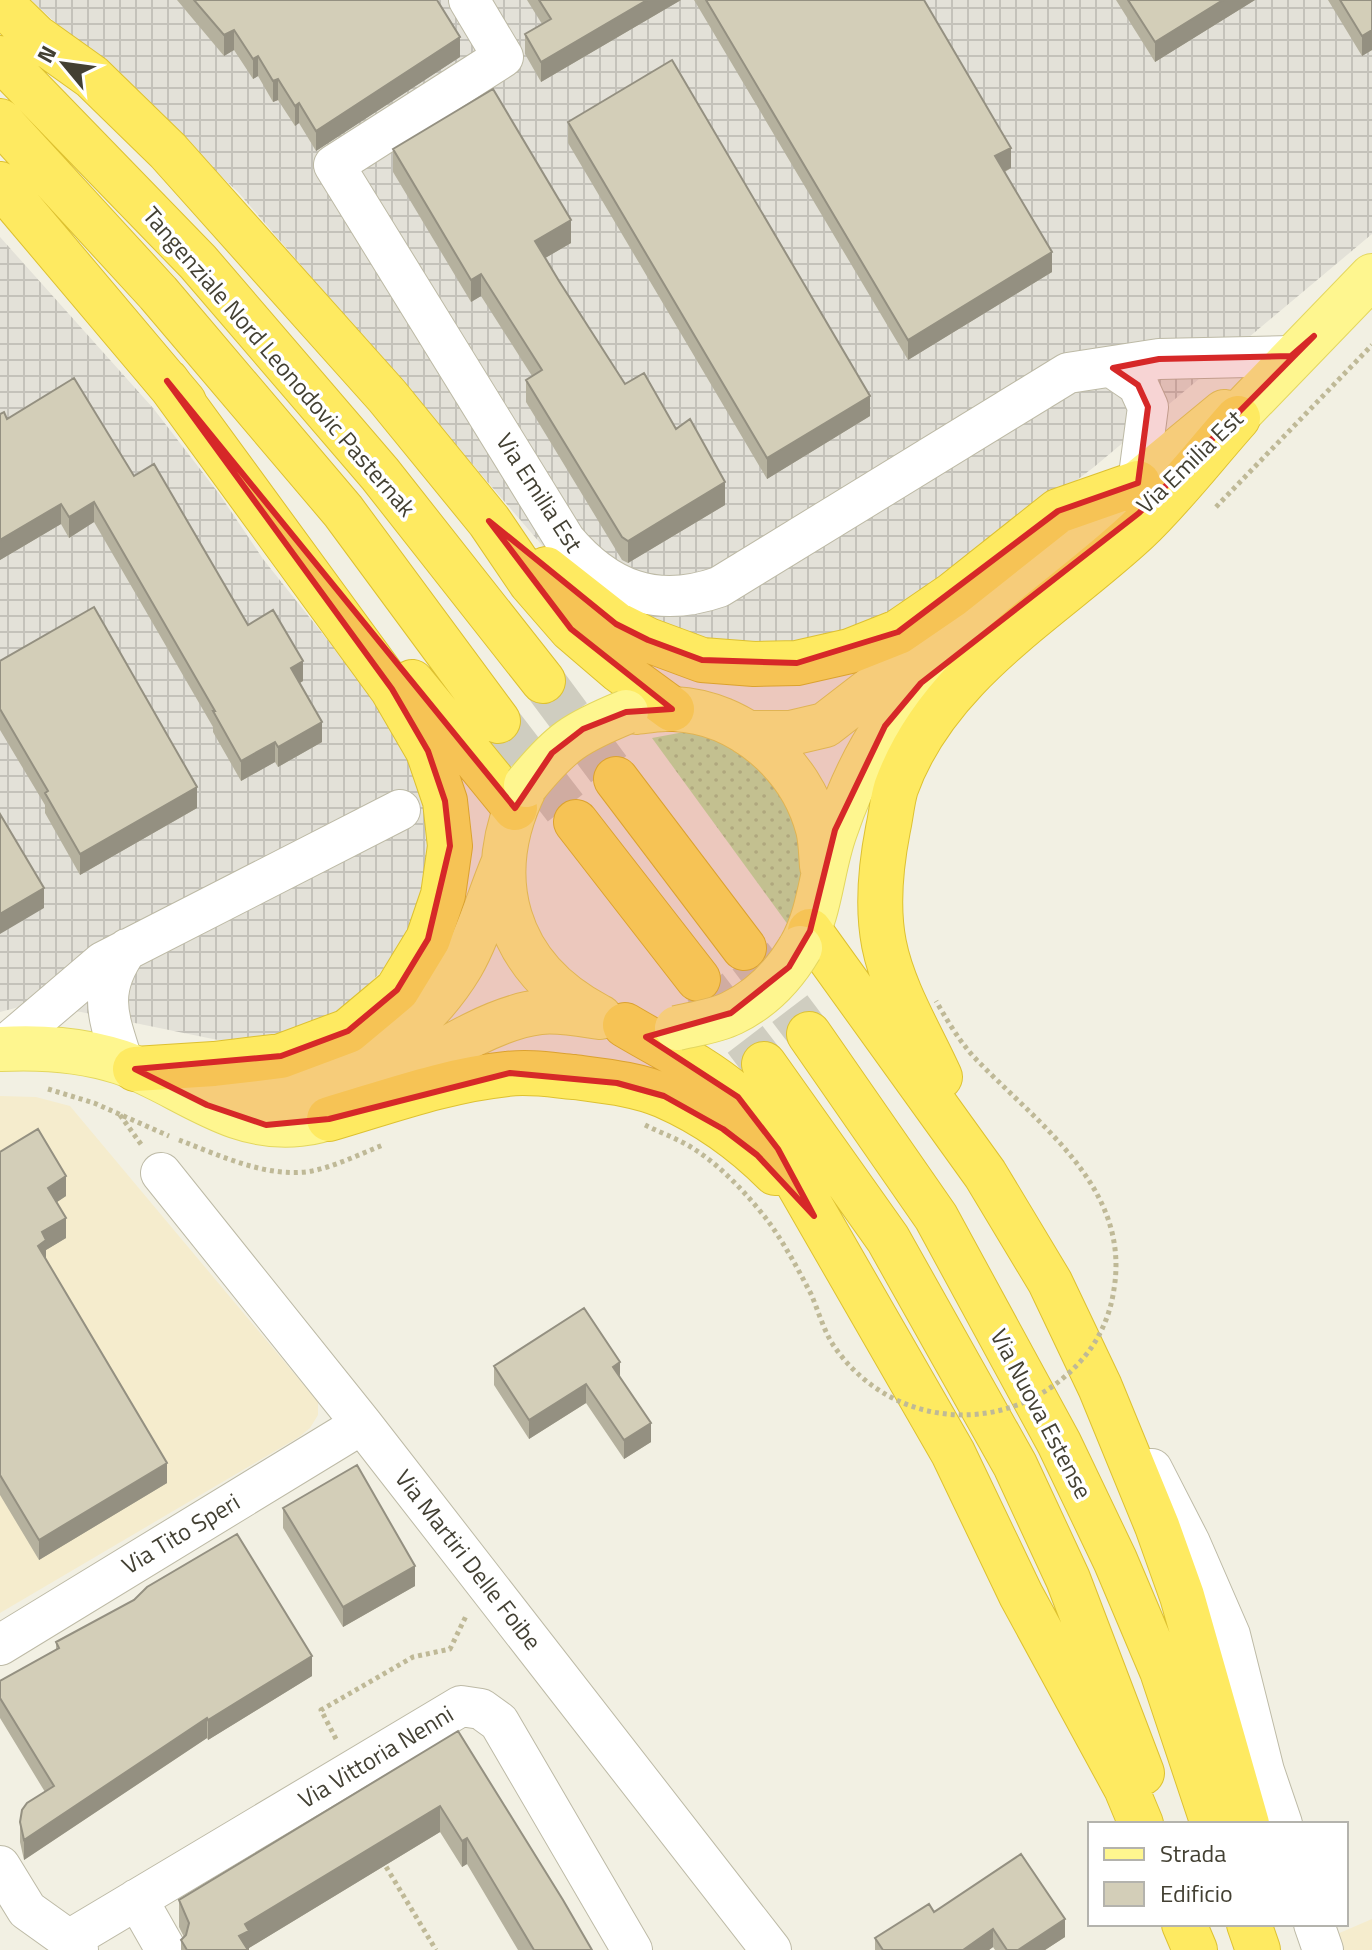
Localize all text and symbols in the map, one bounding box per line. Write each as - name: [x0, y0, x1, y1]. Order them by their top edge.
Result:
- north arrow: [24, 24, 104, 104]
- text: N: [28, 39, 65, 69]
- street label: Tangenziale Nord Leonodovic Pasternak: [135, 198, 425, 525]
- street label: Via Emilia Est: [1128, 401, 1251, 521]
- street label: Via Emilia Est: [488, 426, 592, 560]
- street label: Via Nuova Estense: [982, 1322, 1102, 1505]
- street label: Via Martiri Delle Foibe: [387, 1461, 551, 1657]
- street label: Via Tito Speri: [115, 1484, 246, 1583]
- street label: Via Vittoria Nenni: [291, 1696, 460, 1817]
- legend: [1088, 1822, 1348, 1926]
- text: Strada: [1160, 1835, 1226, 1871]
- text: Edificio: [1160, 1875, 1233, 1911]

